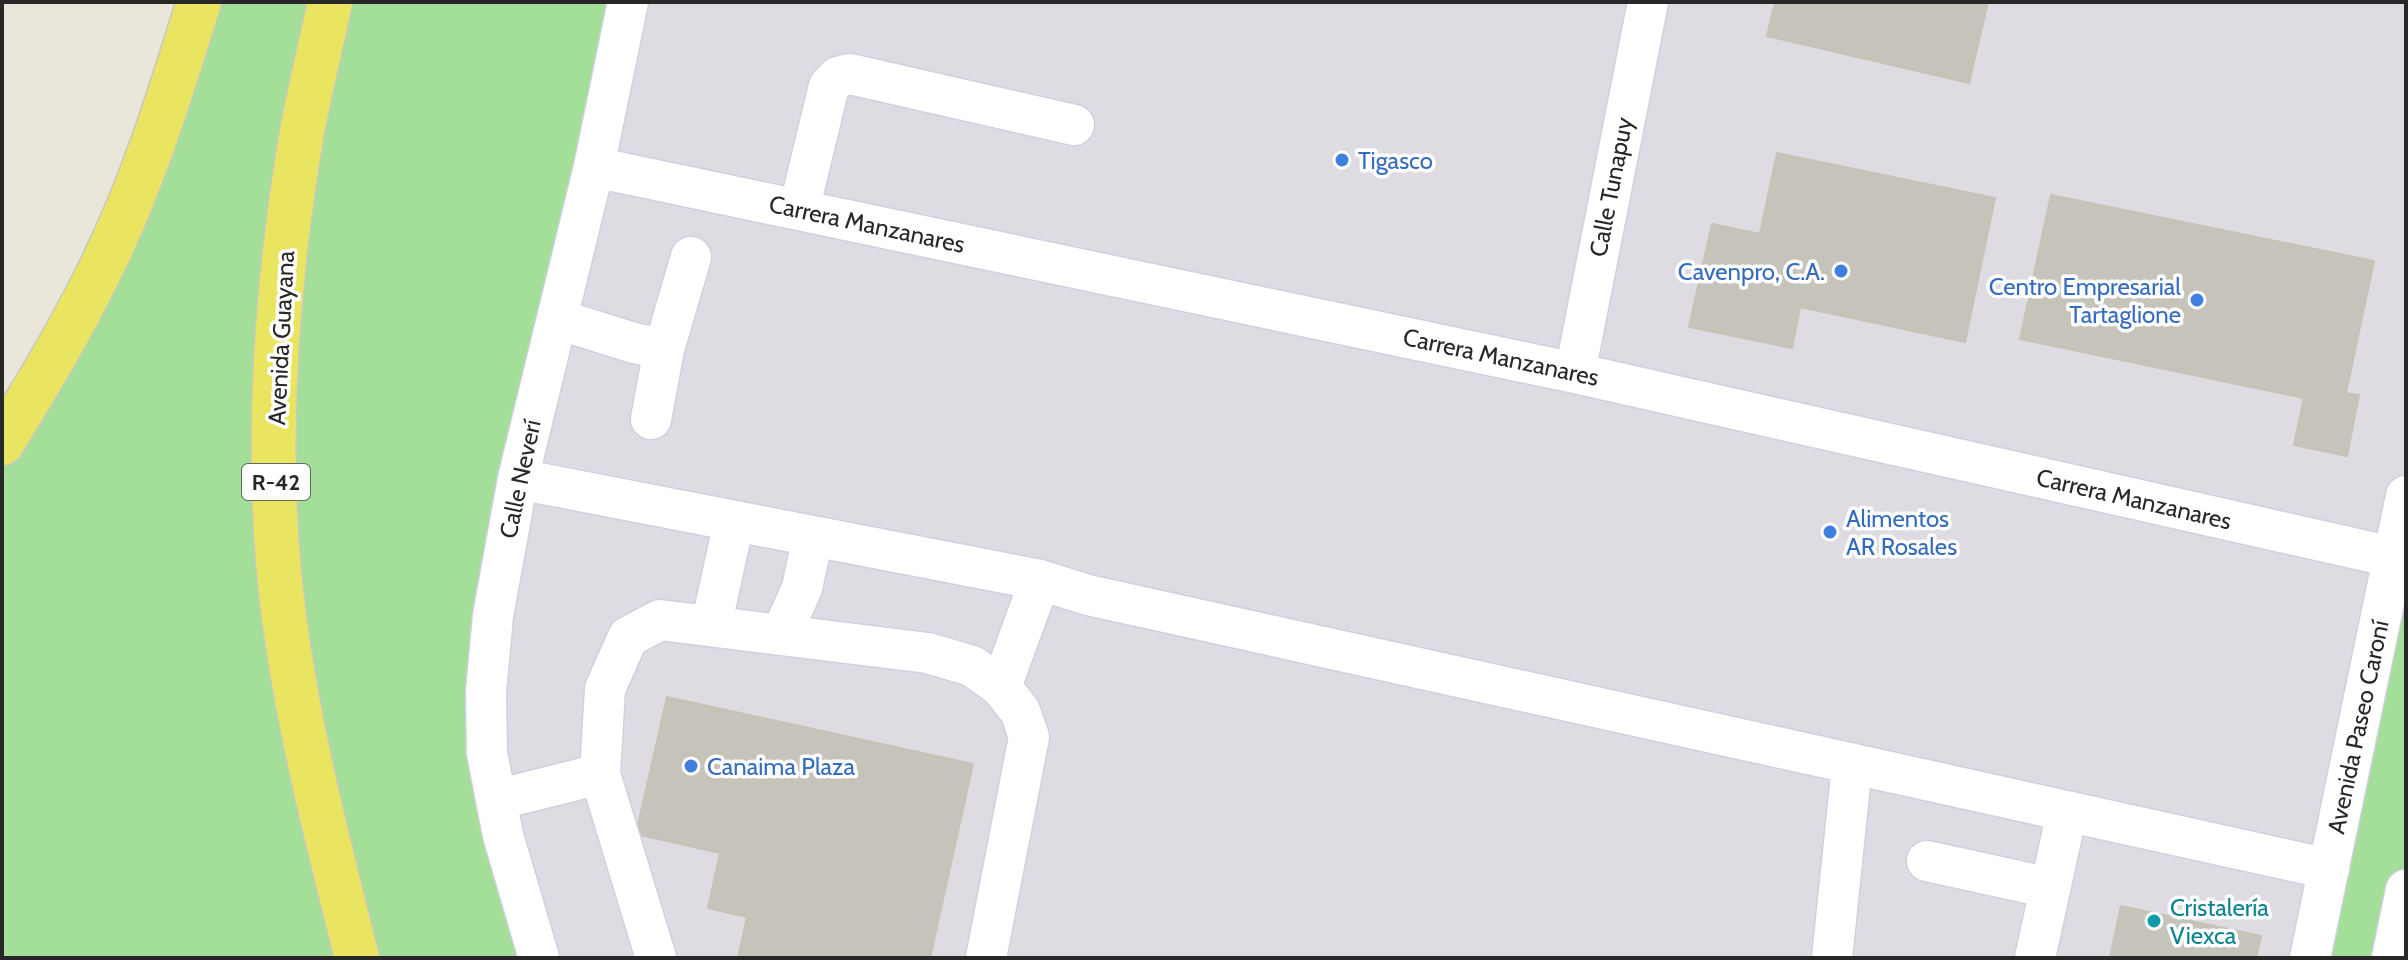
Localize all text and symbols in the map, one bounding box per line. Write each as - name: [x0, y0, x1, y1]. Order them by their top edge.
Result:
- street label: Calle Tunapuy: [1583, 115, 1639, 259]
- place label: Tigasco: [1358, 146, 1433, 175]
- marker: Tigasco: [1333, 151, 1351, 169]
- street label: Carrera Manzanares: [766, 189, 968, 259]
- street label: Avenida Guayana: [262, 250, 300, 426]
- place label: Cavenpro, C.A.: [1678, 257, 1825, 286]
- marker: Cavenpro, C.A.: [1832, 262, 1850, 280]
- place label: Centro Empresarial Tartaglione: [1989, 272, 2181, 329]
- marker: Centro Empresarial Tartaglione: [2188, 291, 2206, 309]
- street label: Carrera Manzanares: [1400, 322, 1602, 392]
- street label: Calle Neverí: [493, 417, 547, 541]
- street label: Carrera Manzanares: [2034, 462, 2234, 536]
- road number: R-42: [242, 464, 310, 500]
- place label: Alimentos AR Rosales: [1846, 504, 1957, 561]
- marker: Alimentos AR Rosales: [1821, 523, 1839, 541]
- street label: Avenida Paseo Caroní: [2321, 618, 2395, 836]
- place label: Canaima Plaza: [707, 752, 855, 781]
- marker: Canaima Plaza: [682, 757, 700, 775]
- place label: Cristalería Viexca: [2170, 893, 2269, 950]
- marker: Cristalería Viexca: [2145, 912, 2163, 930]

